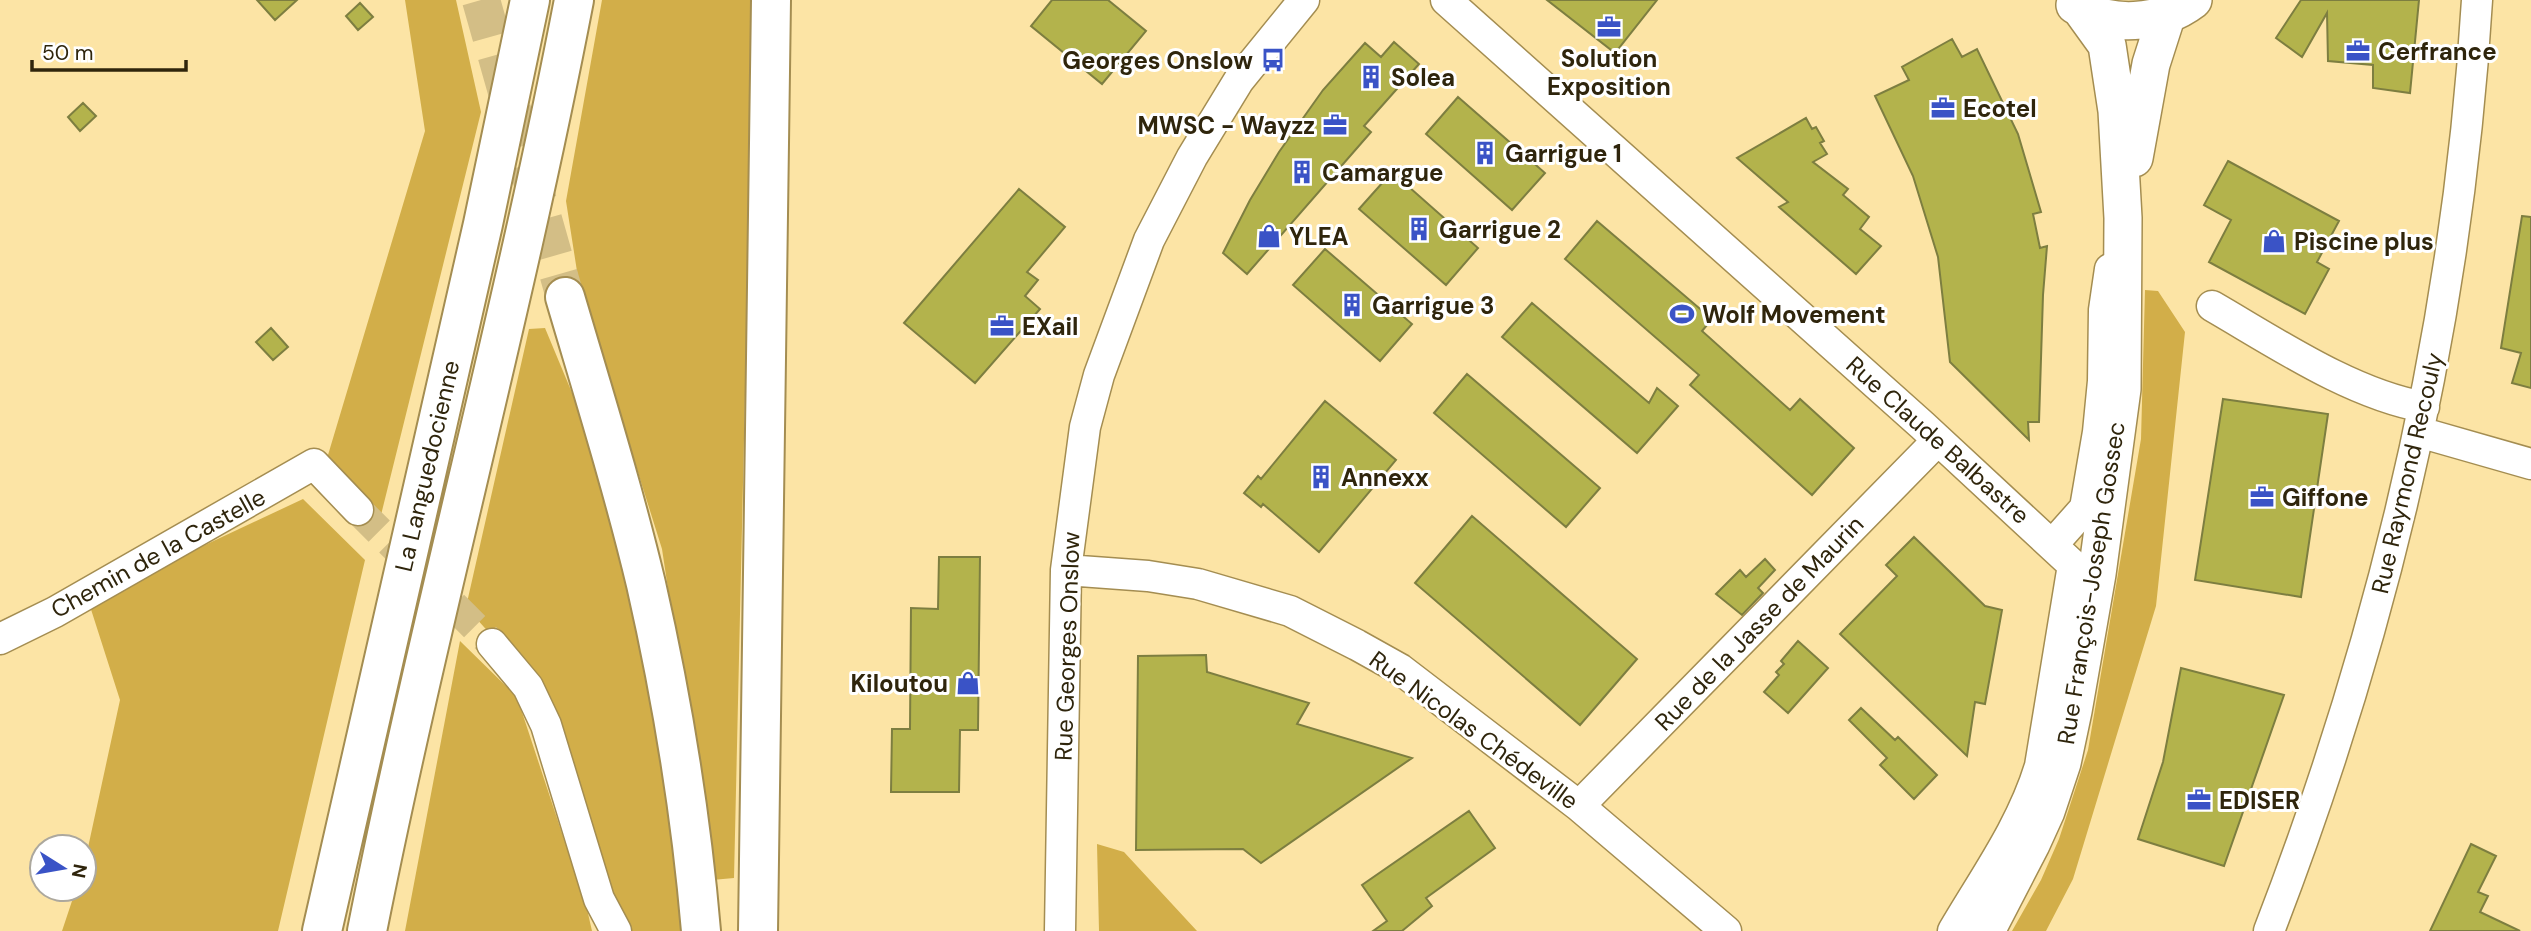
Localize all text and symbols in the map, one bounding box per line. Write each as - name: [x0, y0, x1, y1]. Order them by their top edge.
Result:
- office icon: Solution Exposition: [1595, 13, 1623, 41]
- scale bar: [32, 28, 186, 72]
- place label: Cerfrance: [2378, 36, 2497, 67]
- office icon: Cerfrance: [2344, 37, 2372, 65]
- text: 50 m: [42, 39, 93, 67]
- place label: Solution Exposition: [1547, 43, 1671, 102]
- place label: Georges Onslow: [1062, 45, 1253, 76]
- bus stop icon: Georges Onslow: [1259, 46, 1287, 74]
- place label: Solea: [1391, 62, 1455, 93]
- building icon: Solea: [1357, 63, 1385, 91]
- place label: Ecotel: [1963, 93, 2037, 124]
- office icon: Ecotel: [1929, 94, 1957, 122]
- place label: MWSC - Wayzz: [1137, 110, 1315, 141]
- office icon: MWSC - Wayzz: [1321, 111, 1349, 139]
- place label: Garrigue 1: [1505, 138, 1622, 169]
- building icon: Garrigue 1: [1471, 139, 1499, 167]
- place label: Camargue: [1322, 157, 1444, 188]
- building icon: Camargue: [1288, 158, 1316, 186]
- place label: Garrigue 2: [1439, 214, 1561, 245]
- building icon: Garrigue 2: [1405, 215, 1433, 243]
- place label: YLEA: [1289, 221, 1349, 252]
- shop icon: YLEA: [1255, 222, 1283, 250]
- place label: Piscine plus: [2294, 226, 2434, 257]
- shop icon: Piscine plus: [2260, 227, 2288, 255]
- place label: Garrigue 3: [1372, 290, 1495, 321]
- building icon: Garrigue 3: [1338, 291, 1366, 319]
- place label: Wolf Movement: [1702, 299, 1886, 330]
- sports icon: Wolf Movement: [1668, 300, 1696, 328]
- place label: EXail: [1022, 311, 1079, 342]
- office icon: EXail: [988, 312, 1016, 340]
- street label: Rue Claude Balbastre: [1840, 349, 2036, 531]
- street label: Rue Raymond Recouly: [2364, 349, 2450, 597]
- street label: La Languedocienne: [388, 357, 466, 575]
- street label: Rue François-Joseph Gossec: [2050, 419, 2132, 747]
- place label: Annexx: [1341, 462, 1429, 493]
- building icon: Annexx: [1307, 463, 1335, 491]
- street label: Chemin de la Castelle: [45, 481, 271, 625]
- place label: Giffone: [2282, 482, 2368, 513]
- office icon: Giffone: [2248, 483, 2276, 511]
- street label: Rue de la Jasse de Maurin: [1648, 509, 1870, 737]
- street label: Rue Georges Onslow: [1048, 531, 1086, 761]
- street label: Rue Nicolas Chédeville: [1363, 644, 1585, 816]
- place label: Kiloutou: [850, 668, 948, 699]
- shop icon: Kiloutou: [954, 669, 982, 697]
- place label: EDISER: [2219, 785, 2300, 816]
- office icon: EDISER: [2185, 786, 2213, 814]
- north arrow: [28, 833, 98, 903]
- text: N: [66, 862, 93, 880]

